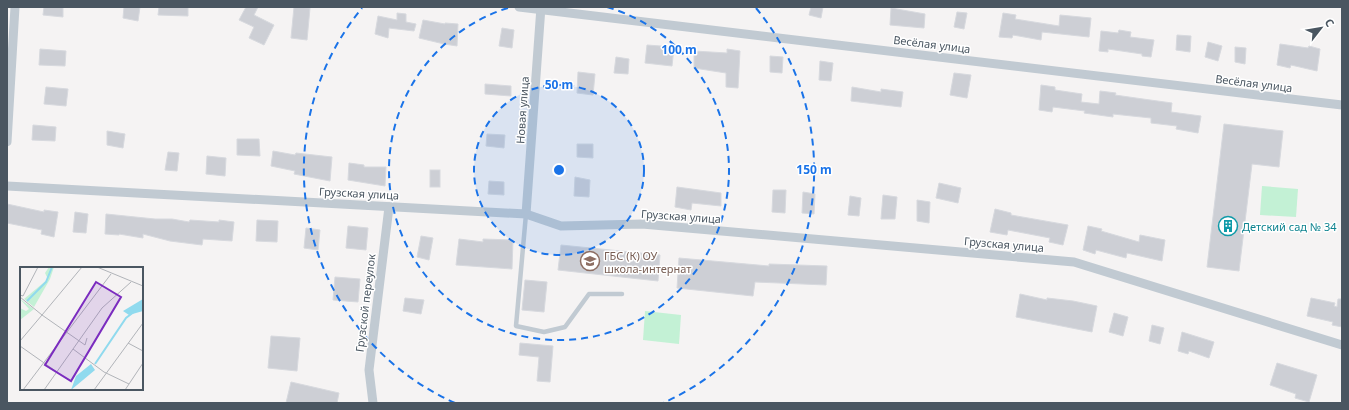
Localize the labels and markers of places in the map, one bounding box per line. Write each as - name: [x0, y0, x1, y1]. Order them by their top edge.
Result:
- centre of rings: [552, 163, 566, 177]
- building icon: Детский сад № 34: [1217, 215, 1239, 237]
- place label: Детский сад № 34: [1242, 219, 1337, 234]
- place label: ГБС (К) ОУ школа-интернат: [604, 248, 691, 276]
- school or university icon: ГБС (К) ОУ школа-интернат: [579, 250, 601, 272]

